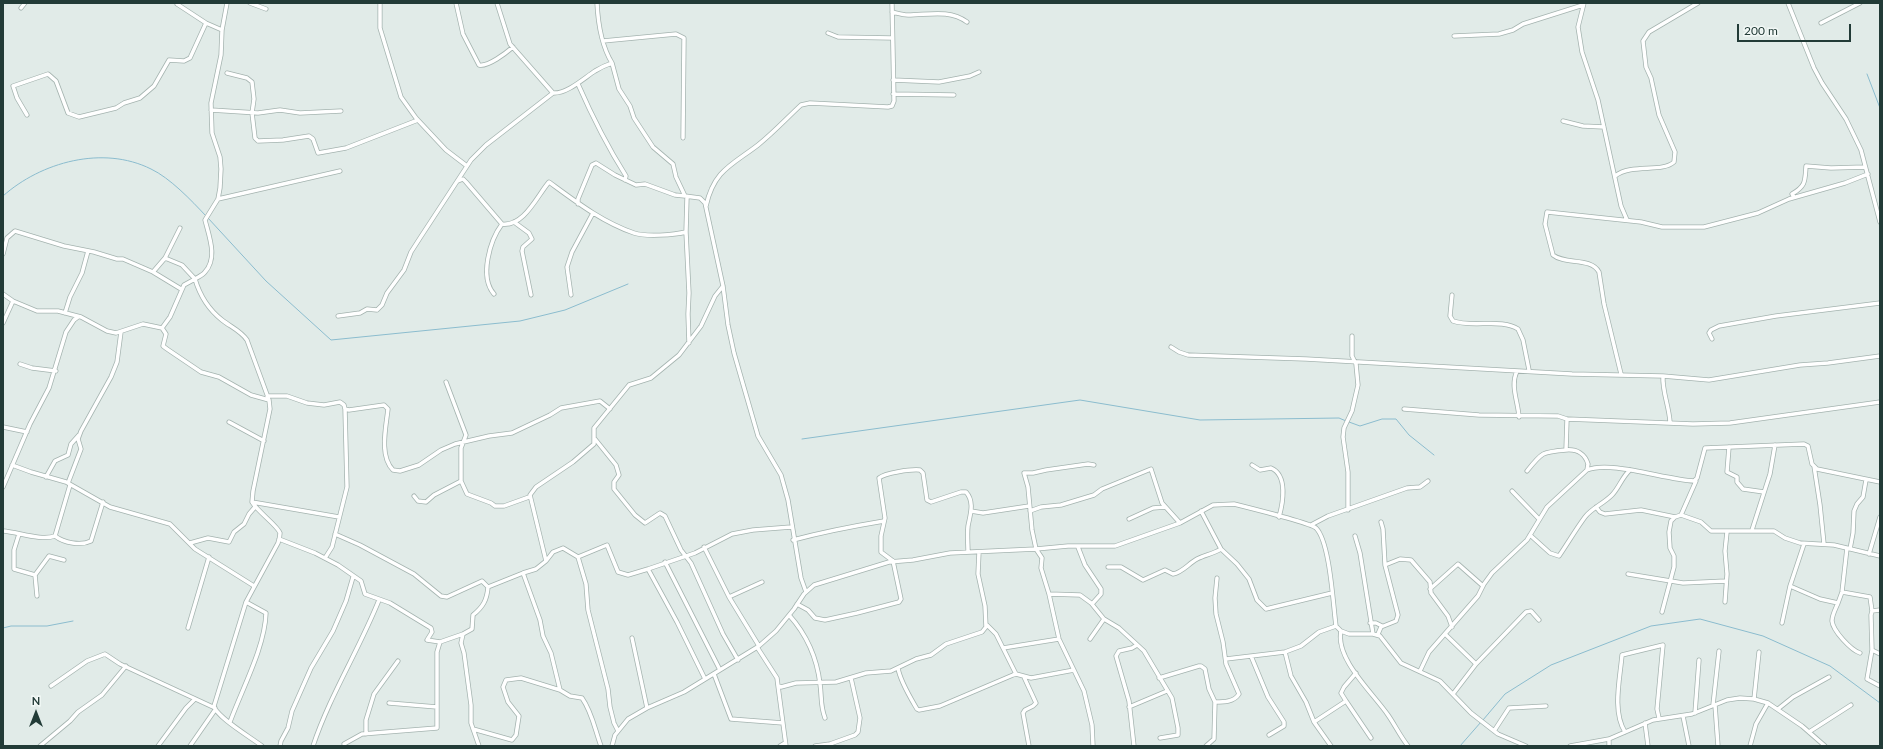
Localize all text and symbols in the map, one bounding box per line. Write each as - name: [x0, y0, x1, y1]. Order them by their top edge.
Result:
- scale bar: [1739, 16, 1853, 42]
- text: 200 m: [1744, 23, 1778, 38]
- north arrow: [16, 693, 56, 733]
- text: N: [32, 694, 40, 707]

